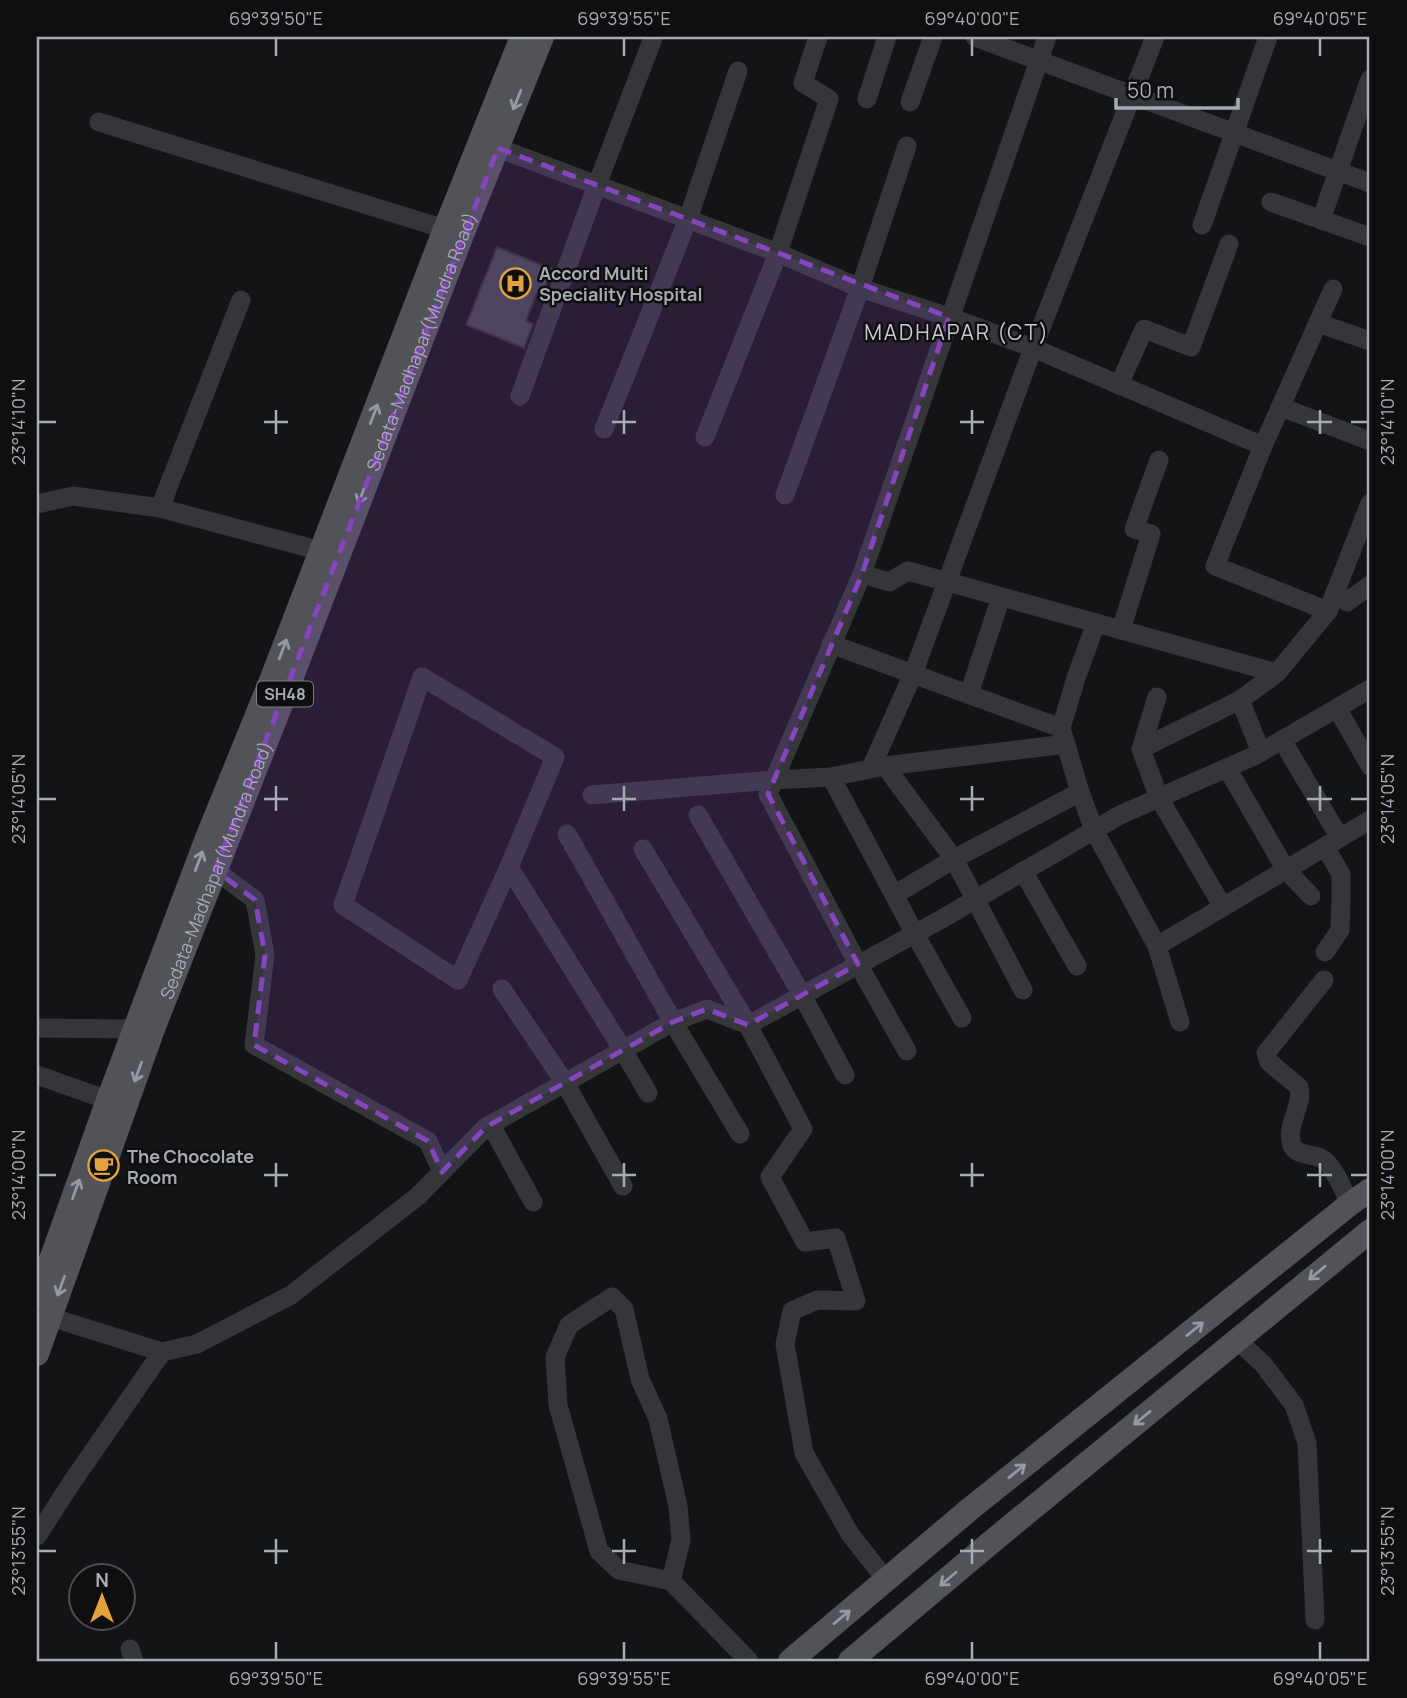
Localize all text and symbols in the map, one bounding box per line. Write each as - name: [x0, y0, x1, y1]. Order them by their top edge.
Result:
- text: 69°39'50"E: [229, 6, 323, 30]
- text: 69°39'55"E: [577, 6, 671, 30]
- text: 69°40'00"E: [925, 6, 1019, 30]
- text: 69°40'05"E: [1273, 6, 1367, 30]
- scale bar: [1116, 66, 1239, 110]
- text: 50 m: [1127, 76, 1174, 104]
- one-way arrow: [509, 89, 522, 110]
- street label: Sedata-Madhapar(Mundra Road): [360, 208, 482, 474]
- place label: Accord Multi Speciality Hospital: [539, 261, 703, 306]
- hospital icon: Accord Multi Speciality Hospital: [499, 266, 533, 300]
- district label: MADHAPAR (CT): [864, 318, 1050, 346]
- text: 23°14'10"N: [6, 379, 30, 465]
- text: 23°14'10"N: [1375, 379, 1399, 465]
- one-way arrow: [368, 404, 381, 426]
- one-way arrow: [355, 483, 368, 505]
- one-way arrow: [277, 639, 290, 661]
- road number: SH48: [257, 681, 313, 706]
- street label: Sedata-Madhapar(Mundra Road): [154, 737, 277, 1003]
- text: 23°14'05"N: [6, 754, 30, 844]
- text: 23°14'05"N: [1375, 754, 1399, 844]
- one-way arrow: [193, 850, 206, 872]
- one-way arrow: [130, 1060, 143, 1082]
- text: 23°14'00"N: [6, 1130, 30, 1220]
- text: 23°14'00"N: [1375, 1130, 1399, 1220]
- place label: The Chocolate Room: [127, 1144, 254, 1189]
- cafe icon: The Chocolate Room: [87, 1149, 121, 1183]
- one-way arrow: [71, 1178, 83, 1200]
- one-way arrow: [1309, 1266, 1327, 1281]
- one-way arrow: [54, 1274, 66, 1296]
- one-way arrow: [1185, 1322, 1203, 1337]
- one-way arrow: [1133, 1410, 1151, 1426]
- one-way arrow: [1007, 1464, 1025, 1479]
- text: 23°13'55"N: [6, 1506, 30, 1596]
- text: 23°13'55"N: [1375, 1506, 1399, 1596]
- north arrow: [66, 1562, 136, 1632]
- text: N: [95, 1567, 109, 1593]
- one-way arrow: [939, 1571, 957, 1587]
- one-way arrow: [833, 1609, 851, 1625]
- text: 69°39'50"E: [229, 1666, 323, 1690]
- text: 69°39'55"E: [577, 1666, 671, 1690]
- text: 69°40'00"E: [925, 1666, 1019, 1690]
- text: 69°40'05"E: [1273, 1666, 1367, 1690]

